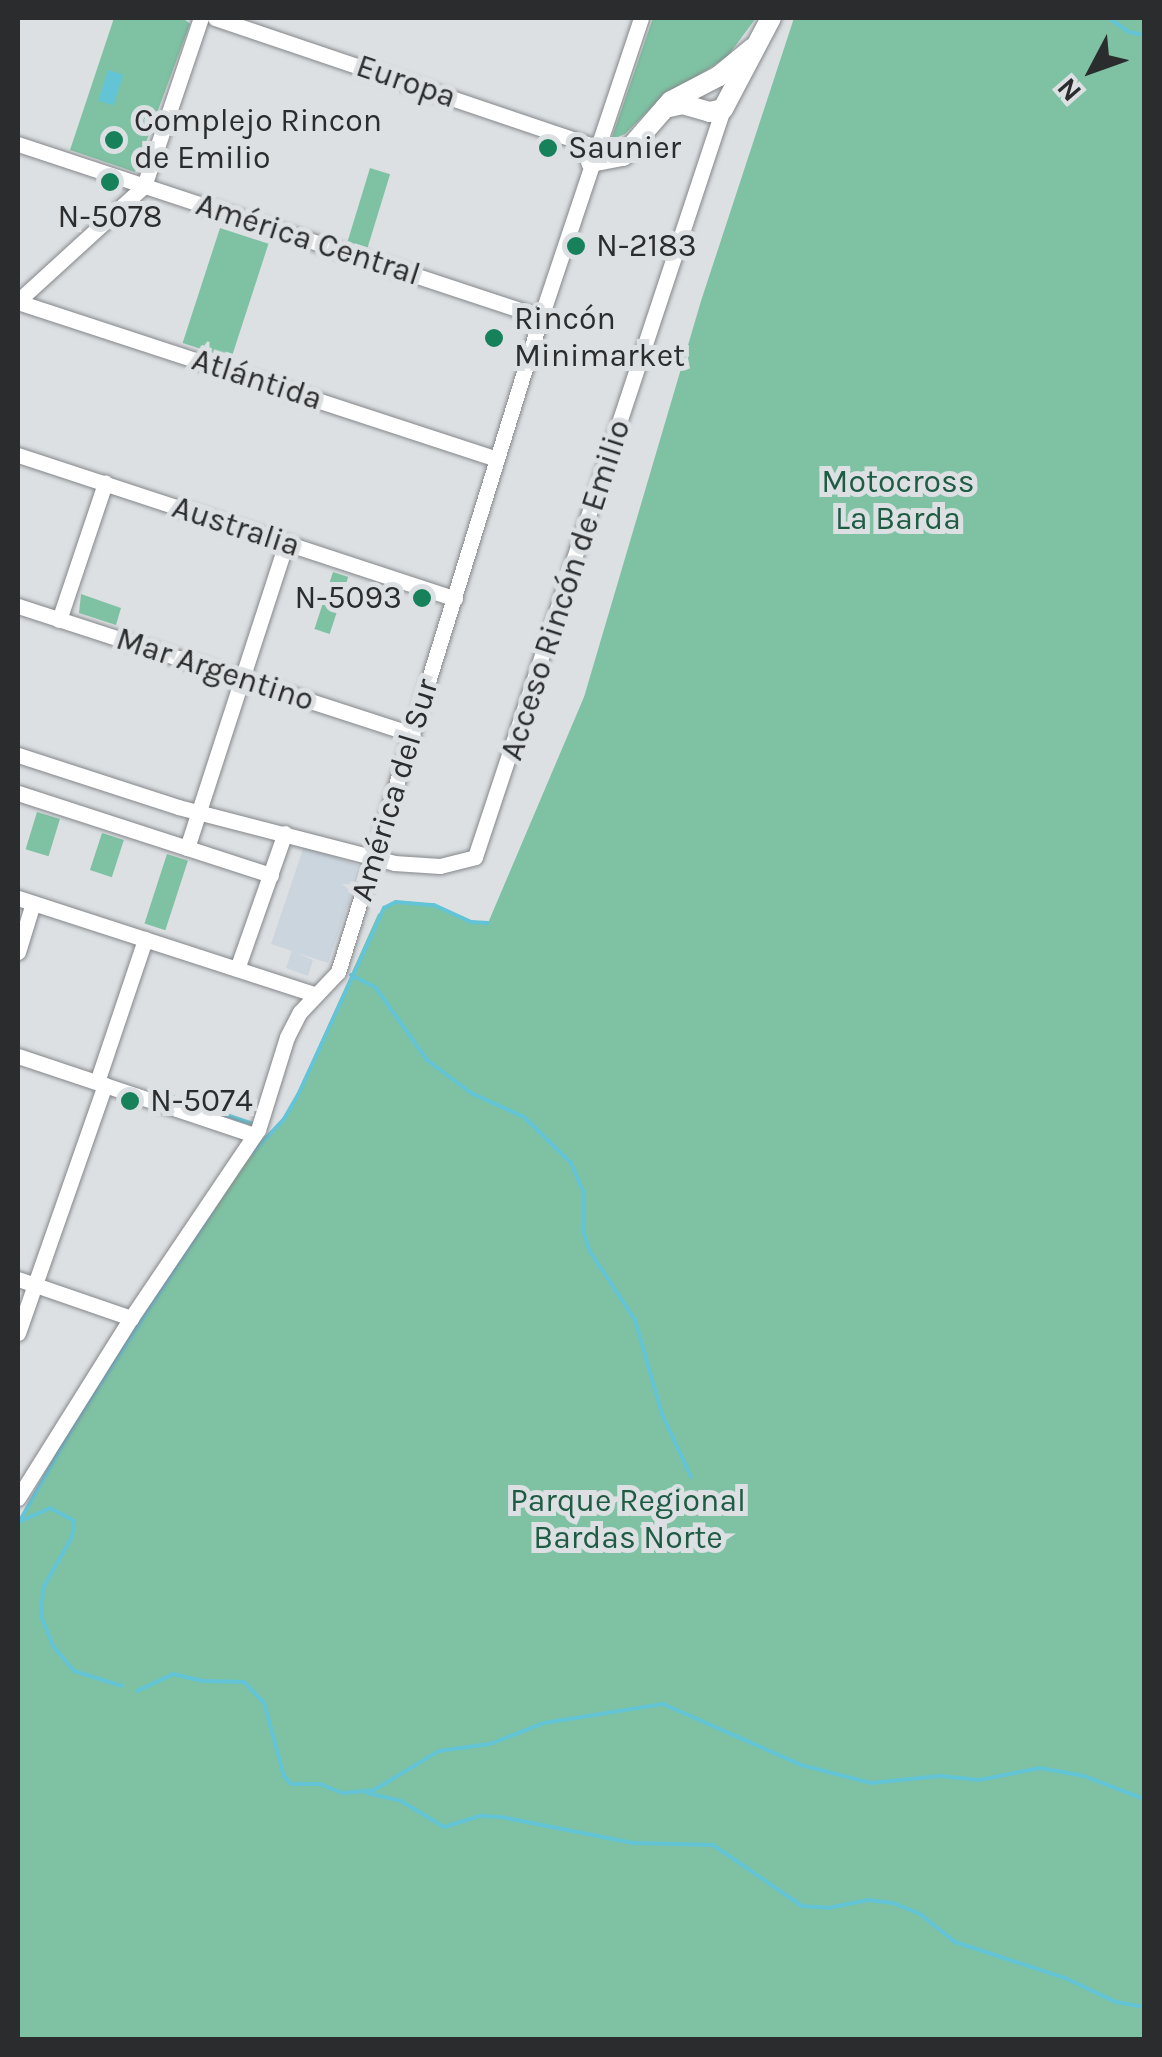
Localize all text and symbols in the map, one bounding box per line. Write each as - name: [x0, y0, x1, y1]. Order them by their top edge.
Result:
- north arrow: [1042, 20, 1142, 120]
- street label: Europa: [351, 47, 461, 117]
- text: N: [1050, 72, 1088, 108]
- place label: Complejo Rincon de Emilio: [134, 103, 382, 178]
- marker: Complejo Rincon de Emilio: [103, 129, 125, 151]
- place label: Saunier: [568, 129, 681, 167]
- marker: Saunier: [537, 137, 559, 159]
- marker: N-5078: [99, 171, 121, 193]
- street label: América Central: [191, 186, 425, 294]
- place label: N-5078: [58, 198, 162, 236]
- place label: N-2183: [596, 227, 697, 265]
- marker: N-2183: [565, 235, 587, 257]
- place label: Rincón Minimarket: [514, 301, 685, 376]
- marker: Rincón Minimarket: [483, 327, 505, 349]
- street label: Atlántida: [187, 341, 327, 419]
- street label: Acceso Rincón de Emilio: [493, 415, 639, 765]
- park label: Motocross La Barda: [821, 464, 975, 539]
- street label: Australia: [167, 488, 305, 566]
- place label: N-5093: [294, 579, 402, 617]
- marker: N-5093: [411, 587, 433, 609]
- street label: Mar Argentino: [111, 620, 319, 720]
- street label: América del Sur: [343, 674, 447, 906]
- place label: N-5074: [150, 1082, 253, 1120]
- marker: N-5074: [119, 1090, 141, 1112]
- park label: Parque Regional Bardas Norte: [510, 1483, 746, 1558]

